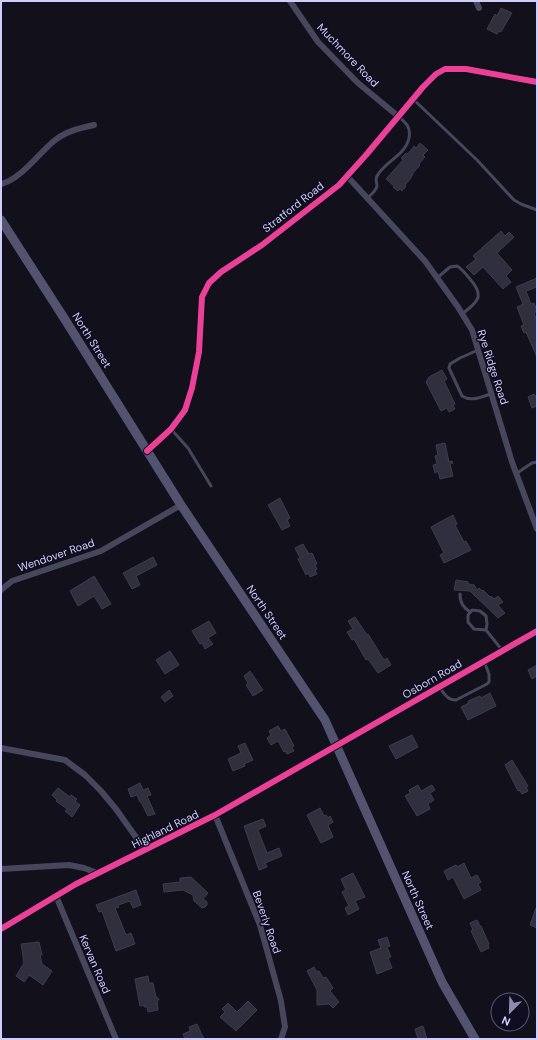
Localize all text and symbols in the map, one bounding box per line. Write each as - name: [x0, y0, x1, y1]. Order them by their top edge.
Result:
- street label: Muchmore Road: [314, 20, 382, 90]
- street label: Stratford Road: [259, 179, 327, 235]
- street label: North Street: [69, 310, 115, 370]
- street label: Rye Ridge Road: [474, 328, 512, 406]
- street label: Wendover Road: [16, 535, 96, 575]
- street label: North Street: [244, 582, 290, 642]
- street label: Osborn Road: [400, 656, 464, 702]
- street label: Highland Road: [129, 807, 201, 851]
- street label: North Street: [399, 868, 437, 932]
- street label: Beverly Road: [250, 889, 284, 955]
- street label: Kervan Road: [76, 932, 114, 996]
- north arrow: [490, 992, 530, 1032]
- text: N: [500, 1013, 513, 1029]

